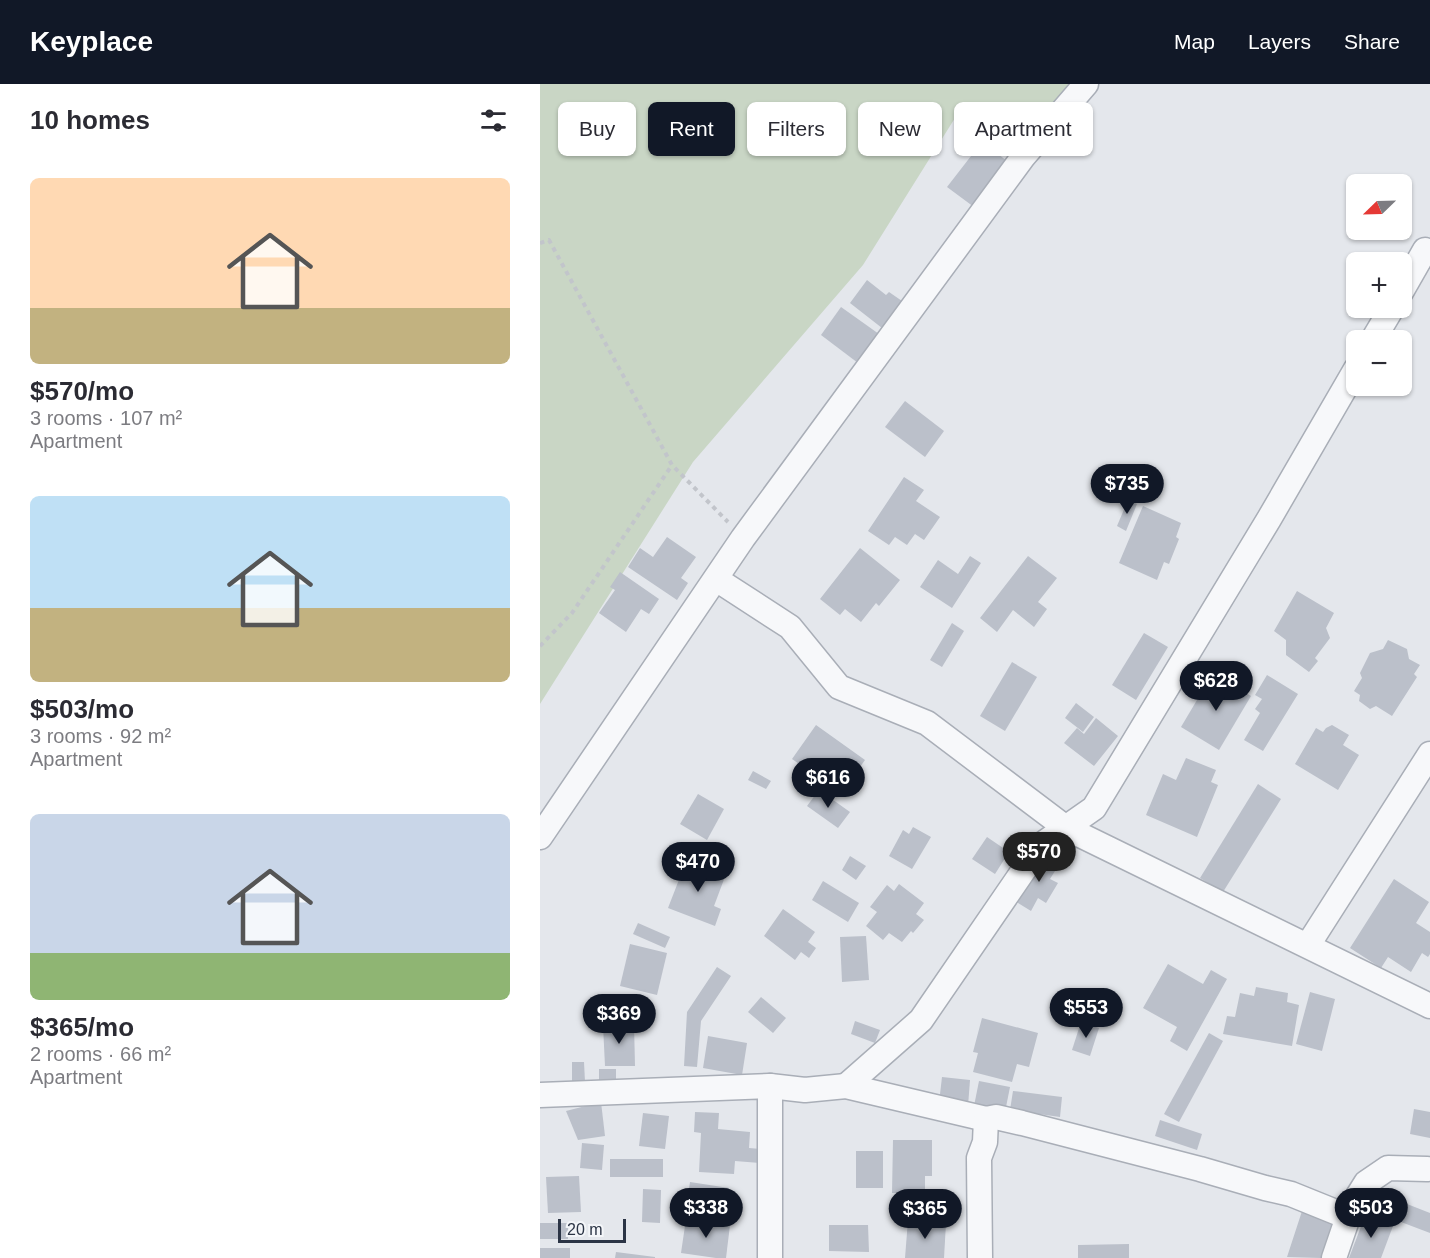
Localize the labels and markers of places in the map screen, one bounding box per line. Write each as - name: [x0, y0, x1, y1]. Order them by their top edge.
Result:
- pin: $735: [1091, 464, 1163, 515]
- pin: $628: [1180, 661, 1252, 712]
- pin: $616: [792, 758, 864, 809]
- pin: $570: [1003, 832, 1075, 883]
- pin: $470: [662, 842, 734, 893]
- pin: $553: [1050, 988, 1122, 1039]
- pin: $369: [583, 994, 655, 1045]
- pin: $338: [670, 1188, 742, 1239]
- pin: $503: [1335, 1188, 1407, 1239]
- pin: $365: [889, 1189, 961, 1240]

